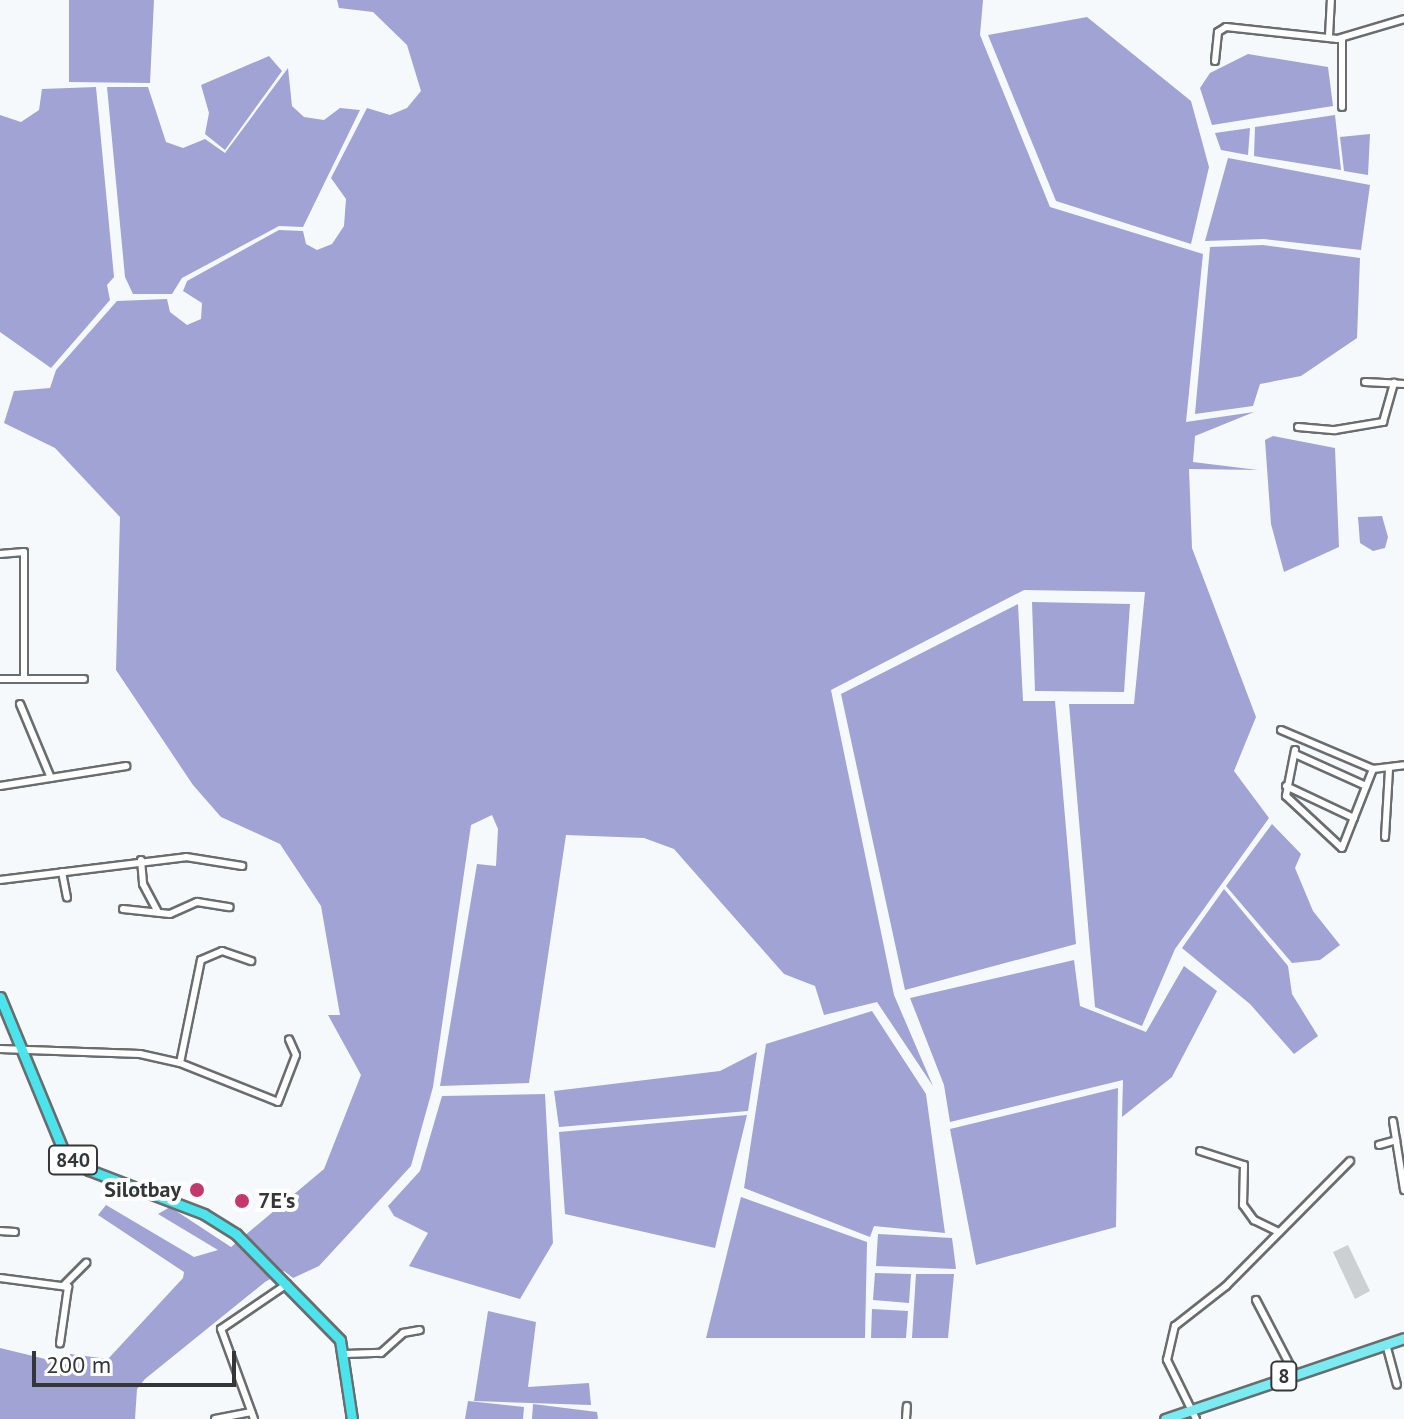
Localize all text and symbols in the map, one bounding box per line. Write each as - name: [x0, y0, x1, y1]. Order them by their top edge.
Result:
- road number: 840: [47, 1144, 99, 1176]
- place label: Silotbay: [104, 1177, 181, 1203]
- marker: Silotbay: [188, 1181, 206, 1199]
- place label: 7E's: [258, 1188, 295, 1214]
- marker: 7E's: [233, 1192, 251, 1210]
- scale bar: [36, 1335, 240, 1385]
- text: 200 m: [46, 1349, 111, 1380]
- road number: 8: [1270, 1360, 1298, 1392]

